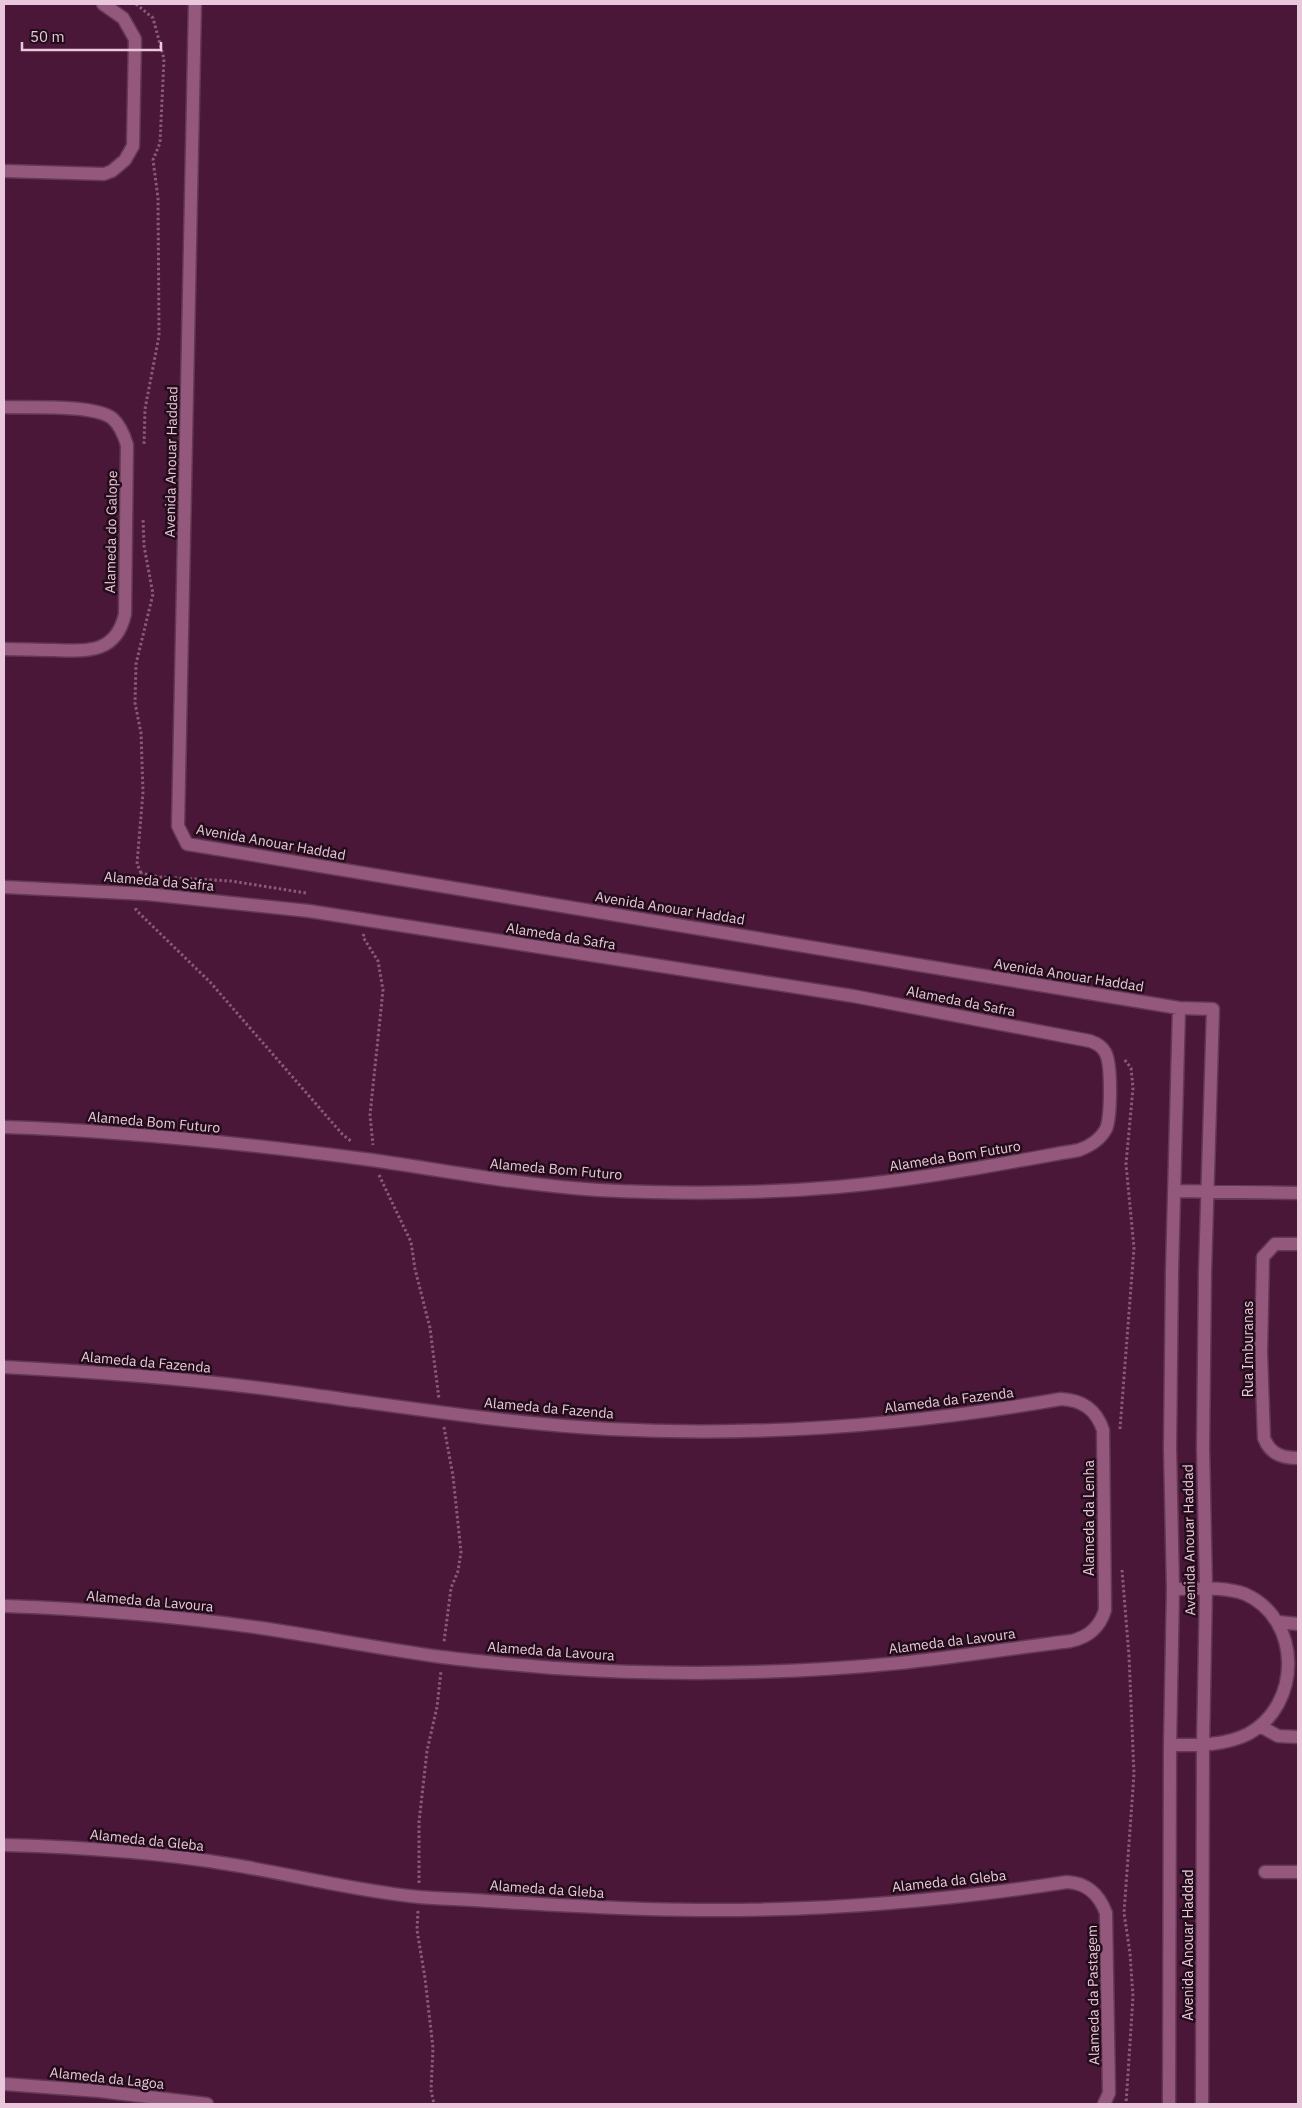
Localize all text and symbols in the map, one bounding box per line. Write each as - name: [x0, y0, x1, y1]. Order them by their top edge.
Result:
- scale bar: [22, 20, 161, 52]
- text: 50 m: [30, 27, 65, 46]
- street label: Avenida Anouar Haddad: [161, 386, 181, 538]
- street label: Alameda do Galope: [101, 470, 121, 594]
- street label: Avenida Anouar Haddad: [195, 820, 347, 864]
- street label: Alameda da Safra: [103, 867, 215, 895]
- street label: Avenida Anouar Haddad: [594, 887, 746, 929]
- street label: Alameda da Safra: [505, 918, 618, 954]
- street label: Avenida Anouar Haddad: [993, 954, 1145, 996]
- street label: Alameda da Safra: [905, 982, 1018, 1020]
- street label: Alameda Bom Futuro: [87, 1107, 221, 1137]
- street label: Alameda Bom Futuro: [888, 1137, 1022, 1175]
- street label: Alameda Bom Futuro: [489, 1154, 623, 1184]
- street label: Rua Imburanas: [1239, 1301, 1257, 1397]
- street label: Alameda da Fazenda: [80, 1347, 212, 1377]
- street label: Alameda da Fazenda: [883, 1383, 1015, 1417]
- street label: Alameda da Fazenda: [483, 1393, 615, 1423]
- street label: Alameda da Lenha: [1080, 1460, 1098, 1576]
- street label: Avenida Anouar Haddad: [1179, 1464, 1199, 1616]
- street label: Alameda da Lavoura: [86, 1586, 215, 1616]
- street label: Alameda da Lavoura: [888, 1624, 1017, 1658]
- street label: Alameda da Lavoura: [487, 1638, 616, 1664]
- street label: Alameda da Gleba: [89, 1825, 206, 1855]
- street label: Alameda da Gleba: [891, 1866, 1008, 1896]
- street label: Avenida Anouar Haddad: [1179, 1869, 1197, 2021]
- street label: Alameda da Gleba: [489, 1876, 605, 1902]
- street label: Alameda da Pastagem: [1083, 1925, 1103, 2065]
- street label: Alameda da Lagoa: [49, 2063, 166, 2093]

